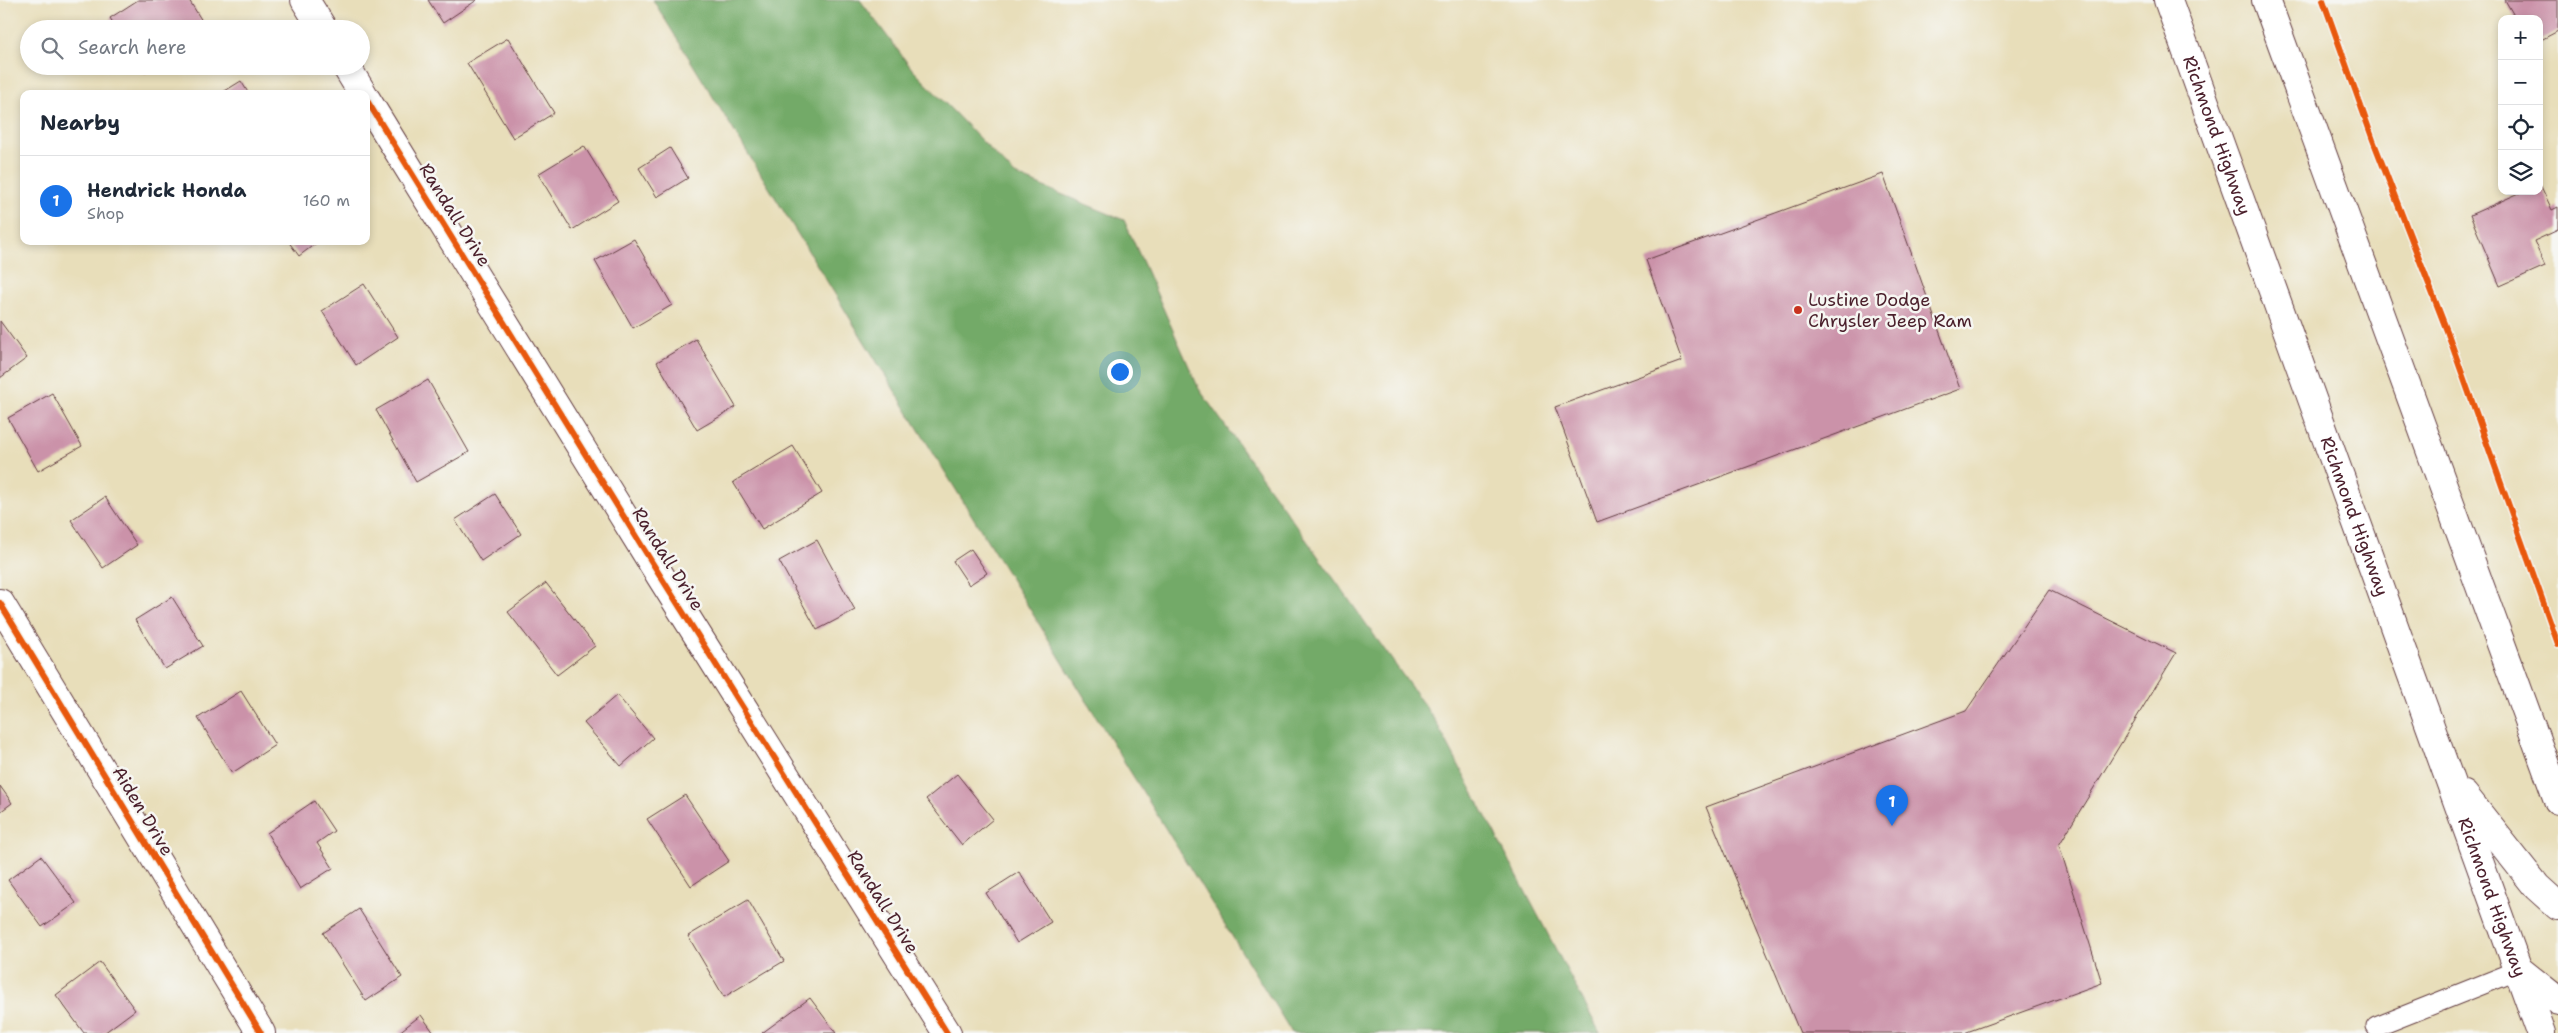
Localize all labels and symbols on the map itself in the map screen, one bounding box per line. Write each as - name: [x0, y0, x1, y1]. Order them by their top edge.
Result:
- street label: Richmond Highway: [2177, 52, 2257, 219]
- street label: Randall Drive: [414, 159, 496, 271]
- place label: Lustine Dodge Chrysler Jeep Ram: [1808, 288, 1972, 333]
- marker: Lustine Dodge Chrysler Jeep Ram: [1792, 304, 1804, 316]
- your location: [1107, 359, 1133, 385]
- street label: Richmond Highway: [2315, 433, 2394, 600]
- street label: Randall Drive: [627, 503, 709, 615]
- street label: Aiden Drive: [107, 762, 179, 860]
- pin: 1: [1876, 785, 1908, 826]
- street label: Richmond Highway: [2452, 814, 2532, 980]
- street label: Randall Drive: [842, 846, 924, 958]

